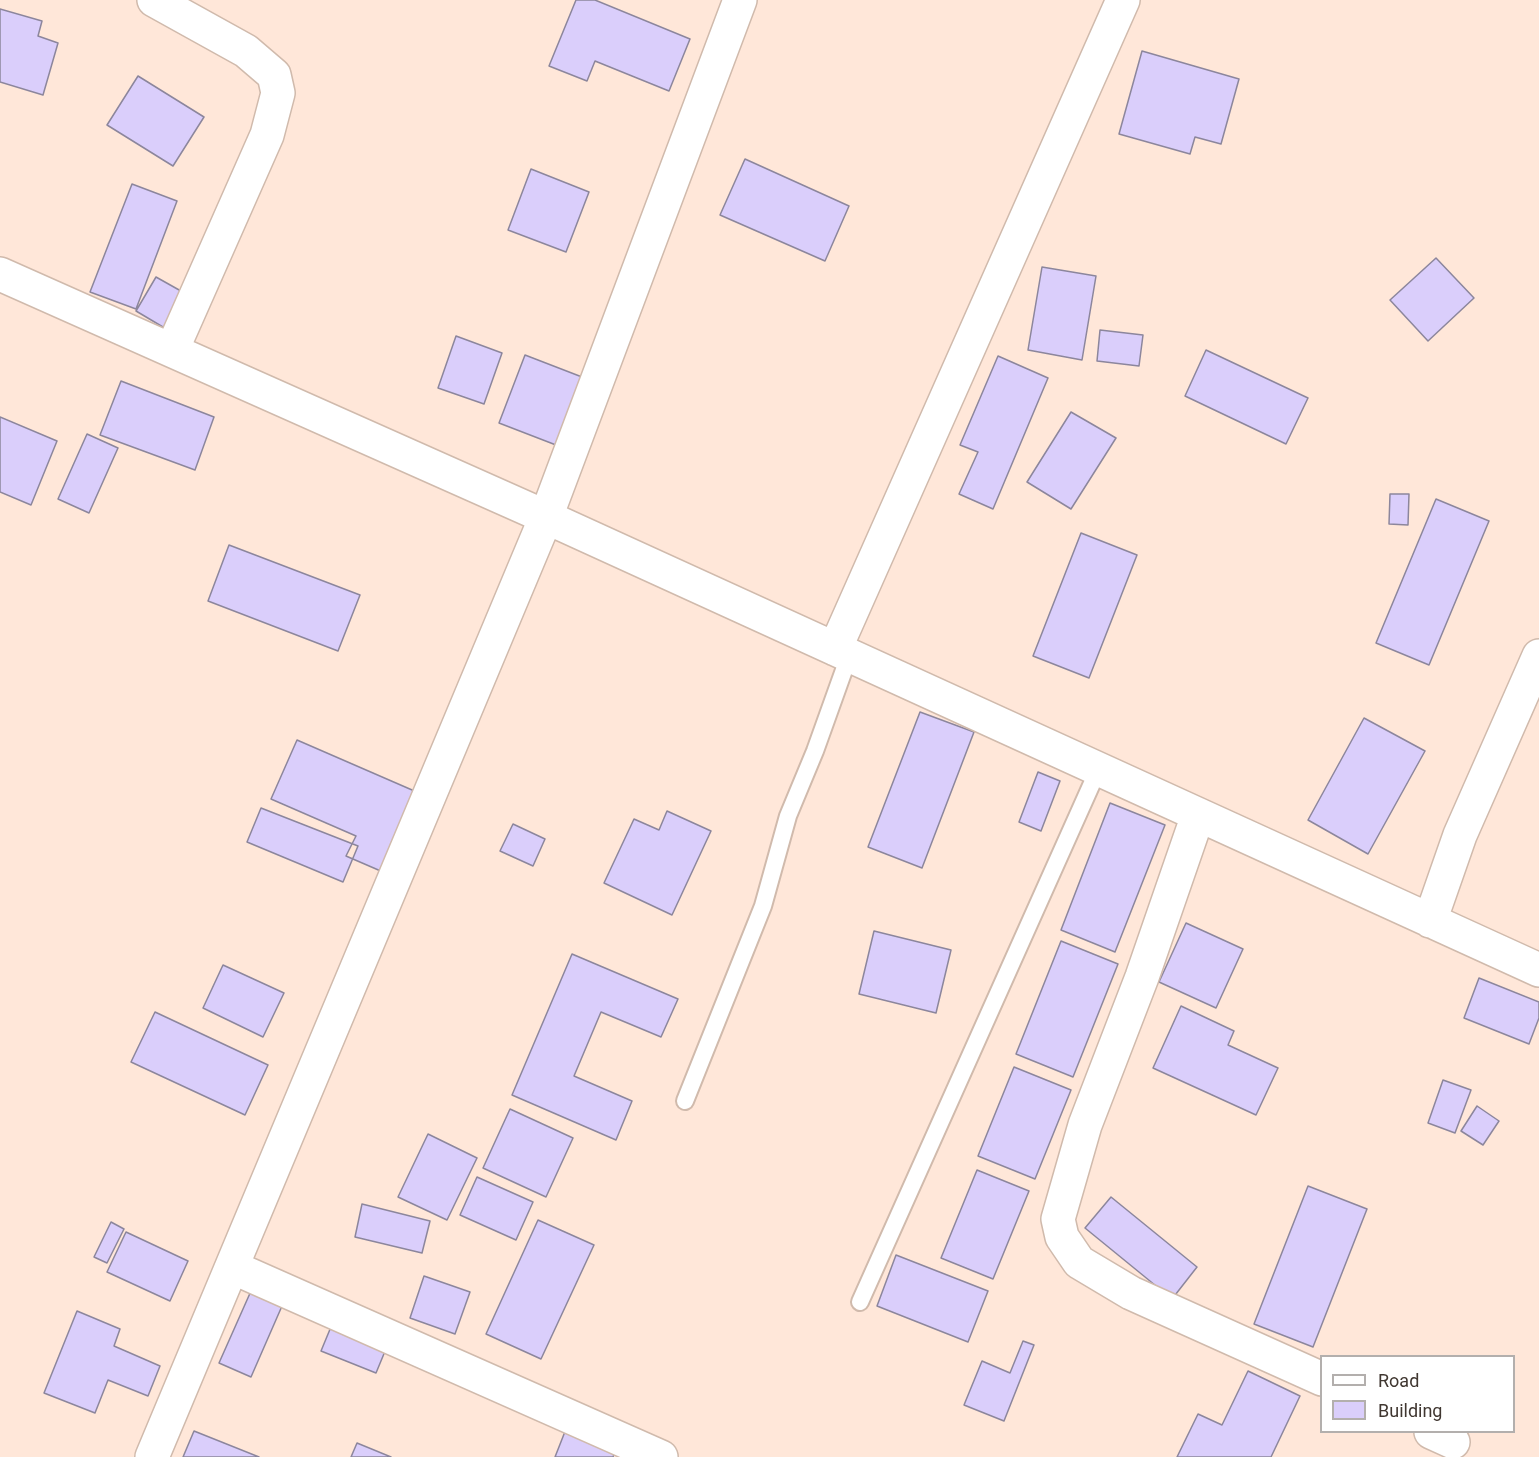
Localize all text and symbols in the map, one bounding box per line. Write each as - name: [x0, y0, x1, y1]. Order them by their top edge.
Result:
- legend: [1320, 1355, 1515, 1433]
- text: Road: [1378, 1370, 1419, 1391]
- text: Building: [1378, 1400, 1442, 1421]

